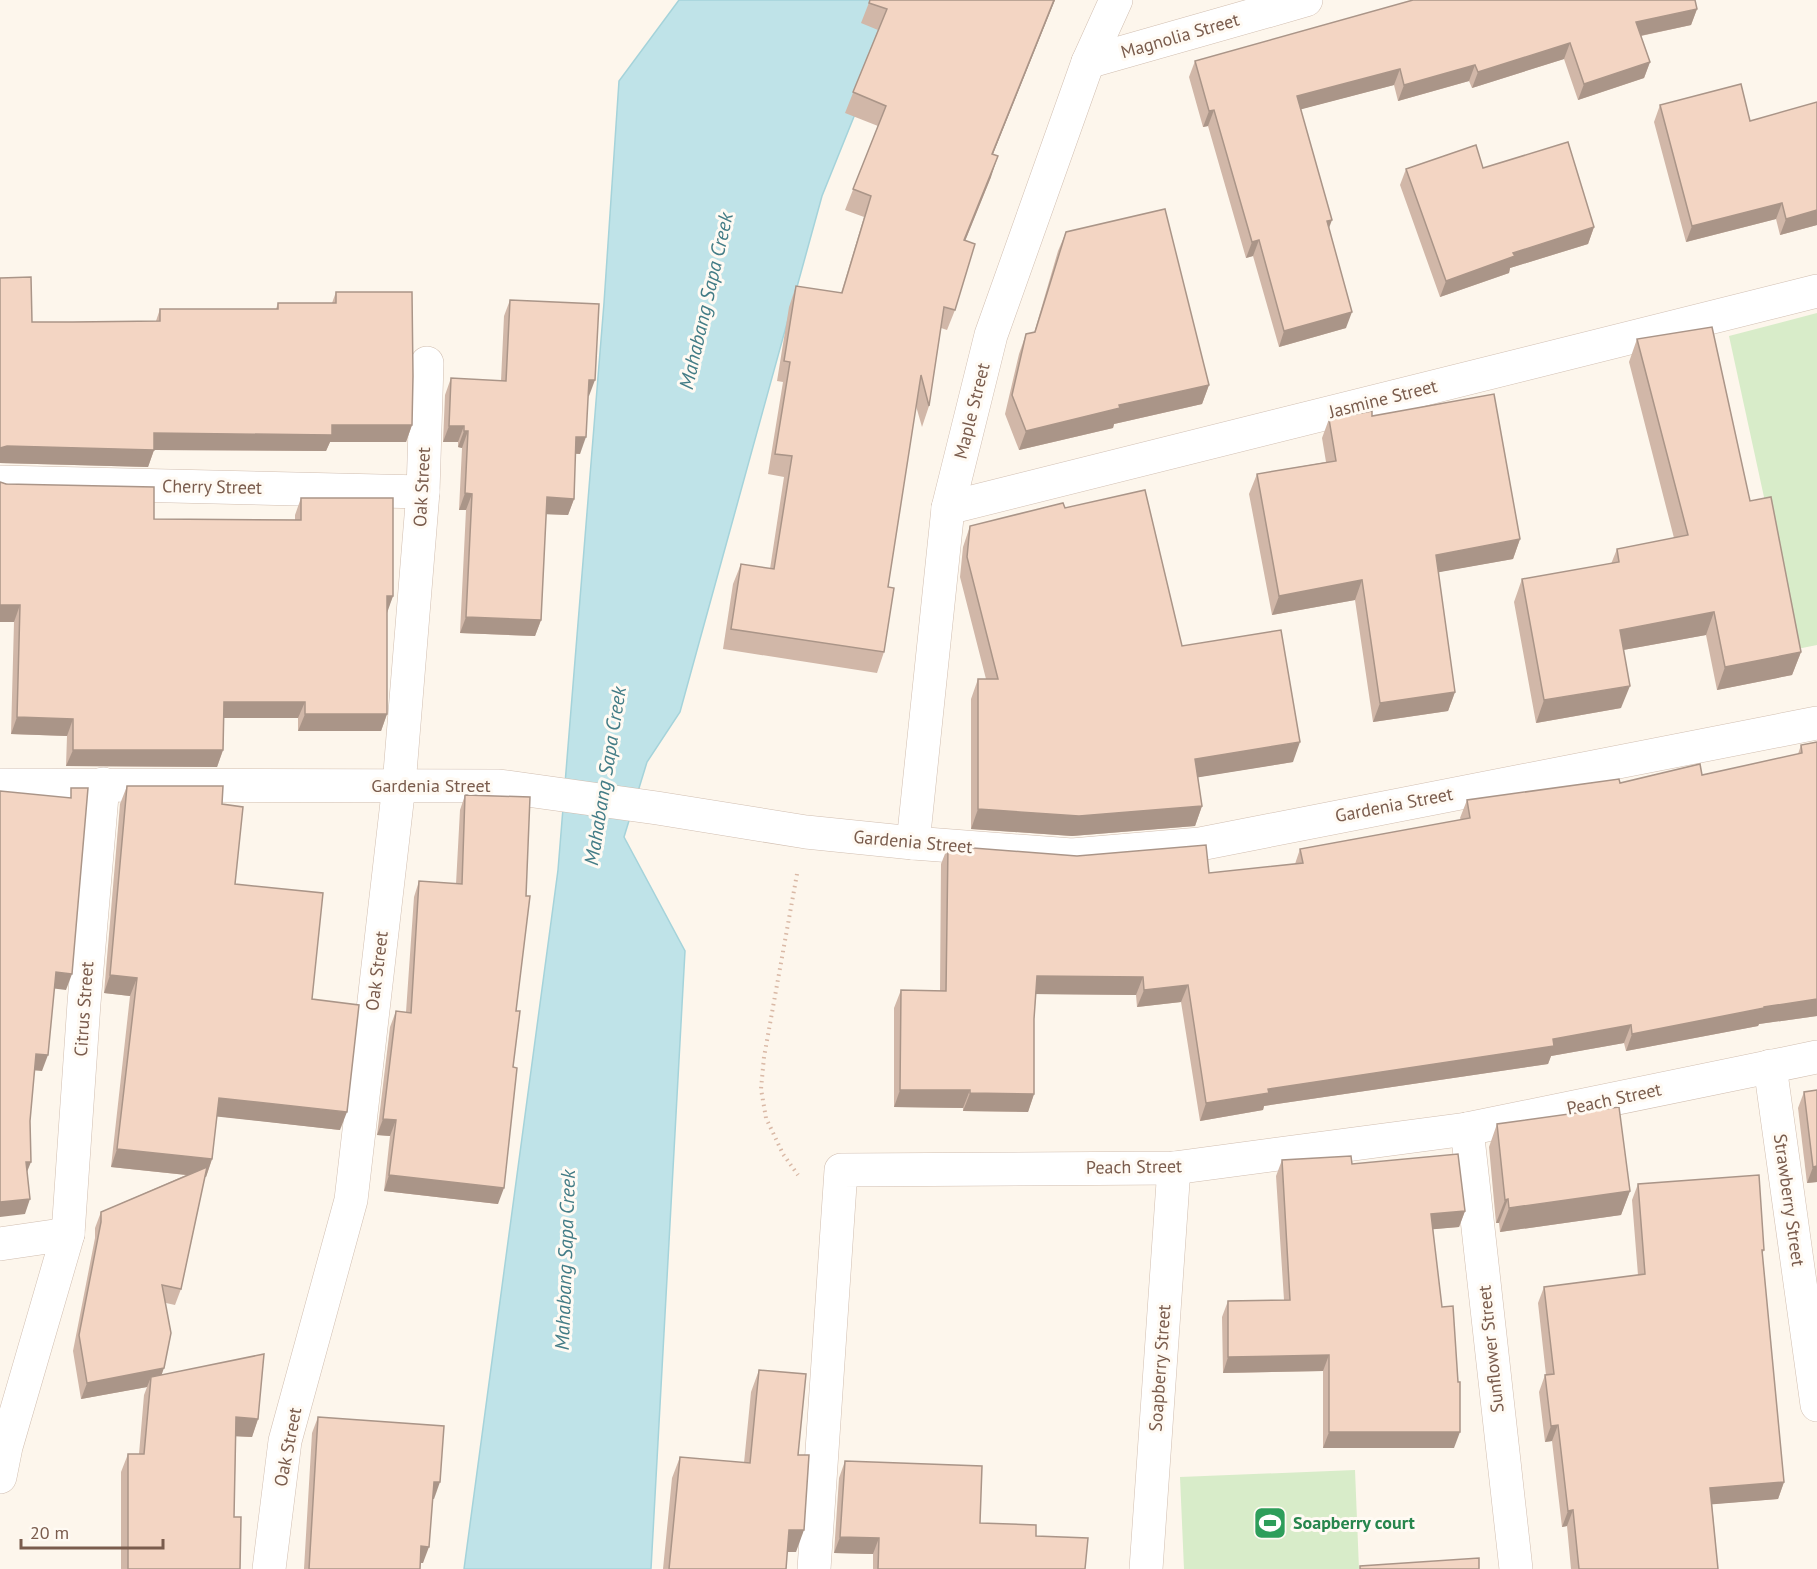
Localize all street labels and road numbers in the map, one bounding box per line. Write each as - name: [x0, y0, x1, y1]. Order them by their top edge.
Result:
- street label: Magnolia Street: [1118, 8, 1242, 63]
- street label: Maple Street: [948, 361, 995, 461]
- street label: Jasmine Street: [1325, 374, 1439, 423]
- street label: Oak Street: [408, 446, 435, 528]
- street label: Cherry Street: [162, 474, 262, 499]
- street label: Gardenia Street: [371, 774, 491, 797]
- street label: Gardenia Street: [1333, 782, 1455, 827]
- street label: Gardenia Street: [853, 825, 973, 858]
- street label: Oak Street: [360, 930, 393, 1012]
- street label: Citrus Street: [69, 961, 98, 1057]
- street label: Peach Street: [1564, 1077, 1663, 1120]
- street label: Strawberry Street: [1769, 1132, 1810, 1268]
- street label: Peach Street: [1086, 1154, 1182, 1179]
- street label: Sunflower Street: [1472, 1284, 1509, 1414]
- street label: Soapberry Street: [1144, 1304, 1175, 1432]
- street label: Oak Street: [269, 1405, 306, 1488]

